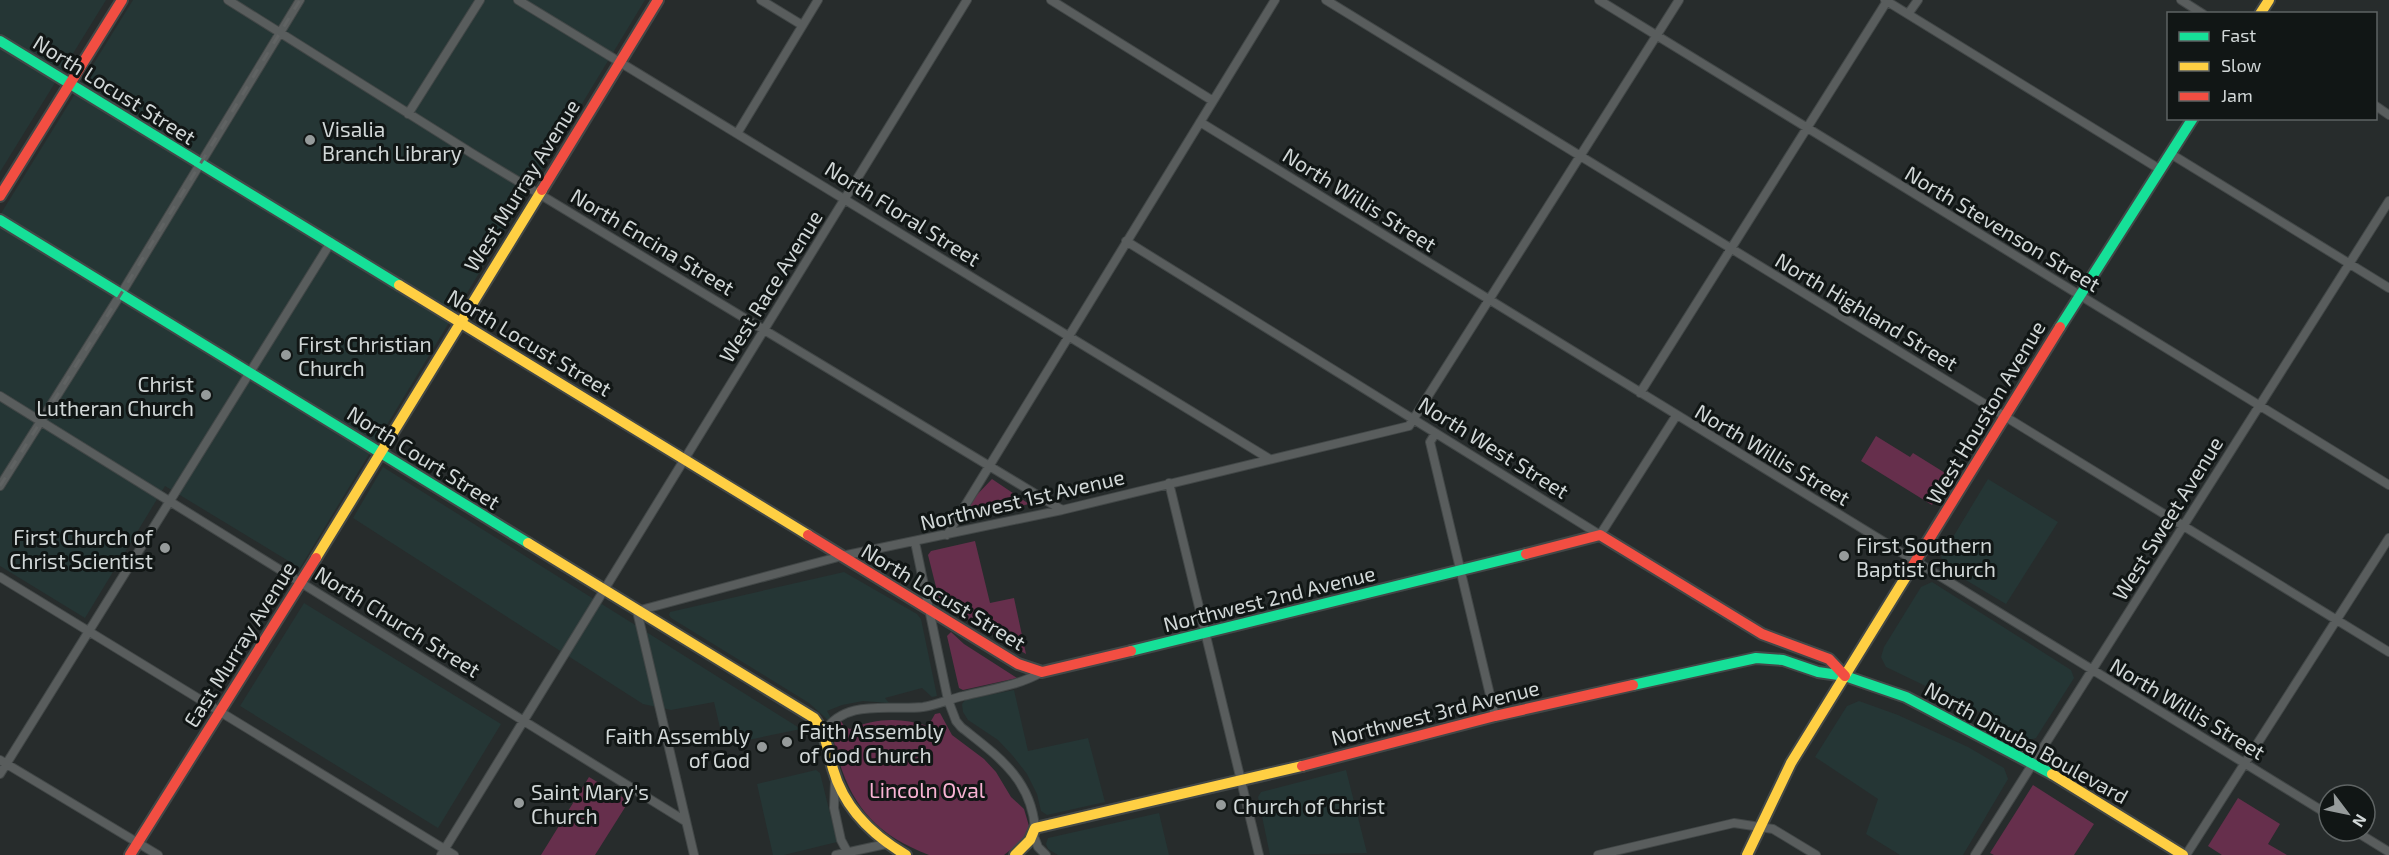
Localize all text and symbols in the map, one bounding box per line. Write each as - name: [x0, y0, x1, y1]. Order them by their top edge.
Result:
- legend: [2167, 12, 2377, 120]
- text: Fast: [2221, 24, 2256, 46]
- street label: North Locust Street: [29, 29, 201, 149]
- text: Slow: [2221, 54, 2262, 76]
- text: Jam: [2221, 84, 2253, 106]
- street label: West Murray Avenue: [458, 94, 584, 276]
- place label: Visalia Branch Library: [322, 116, 462, 165]
- marker: Visalia Branch Library: [303, 133, 317, 147]
- street label: North Willis Street: [1279, 142, 1441, 256]
- street label: North Floral Street: [821, 155, 985, 271]
- street label: North Stevenson Street: [1901, 160, 2105, 296]
- street label: North Encina Street: [567, 182, 739, 300]
- street label: West Race Avenue: [713, 205, 827, 367]
- street label: North Highland Street: [1771, 247, 1963, 375]
- street label: North Locust Street: [444, 283, 616, 401]
- street label: West Houston Avenue: [1920, 316, 2050, 508]
- place label: First Christian Church: [298, 331, 432, 380]
- marker: First Christian Church: [279, 348, 293, 362]
- place label: Christ Lutheran Church: [36, 371, 194, 420]
- marker: Christ Lutheran Church: [199, 388, 213, 402]
- street label: North West Street: [1414, 391, 1574, 503]
- street label: North Willis Street: [1691, 398, 1855, 510]
- street label: North Court Street: [343, 400, 505, 514]
- street label: West Sweet Avenue: [2107, 432, 2227, 604]
- street label: Northwest 1st Avenue: [917, 463, 1127, 535]
- place label: First Church of Christ Scientist: [9, 524, 154, 573]
- place label: First Southern Baptist Church: [1856, 532, 1996, 581]
- street label: North Locust Street: [858, 537, 1030, 655]
- marker: First Church of Christ Scientist: [158, 541, 172, 555]
- marker: First Southern Baptist Church: [1837, 549, 1851, 563]
- street label: East Murray Avenue: [178, 557, 300, 731]
- street label: North Church Street: [311, 560, 485, 682]
- street label: Northwest 2nd Avenue: [1160, 560, 1378, 636]
- street label: North Willis Street: [2106, 652, 2270, 764]
- street label: Northwest 3rd Avenue: [1328, 674, 1542, 750]
- street label: North Dinuba Boulevard: [1921, 676, 2133, 808]
- place label: Faith Assembly of God Church: [799, 718, 944, 767]
- place label: Faith Assembly of God: [605, 723, 750, 772]
- marker: Faith Assembly of God Church: [780, 735, 794, 749]
- marker: Faith Assembly of God: [755, 740, 769, 754]
- park label: Lincoln Oval: [869, 777, 986, 802]
- place label: Saint Mary's Church: [531, 779, 649, 828]
- north arrow: [2317, 783, 2377, 843]
- place label: Church of Christ: [1233, 793, 1385, 818]
- marker: Saint Mary's Church: [512, 796, 526, 810]
- marker: Church of Christ: [1214, 798, 1228, 812]
- text: N: [2349, 811, 2371, 831]

